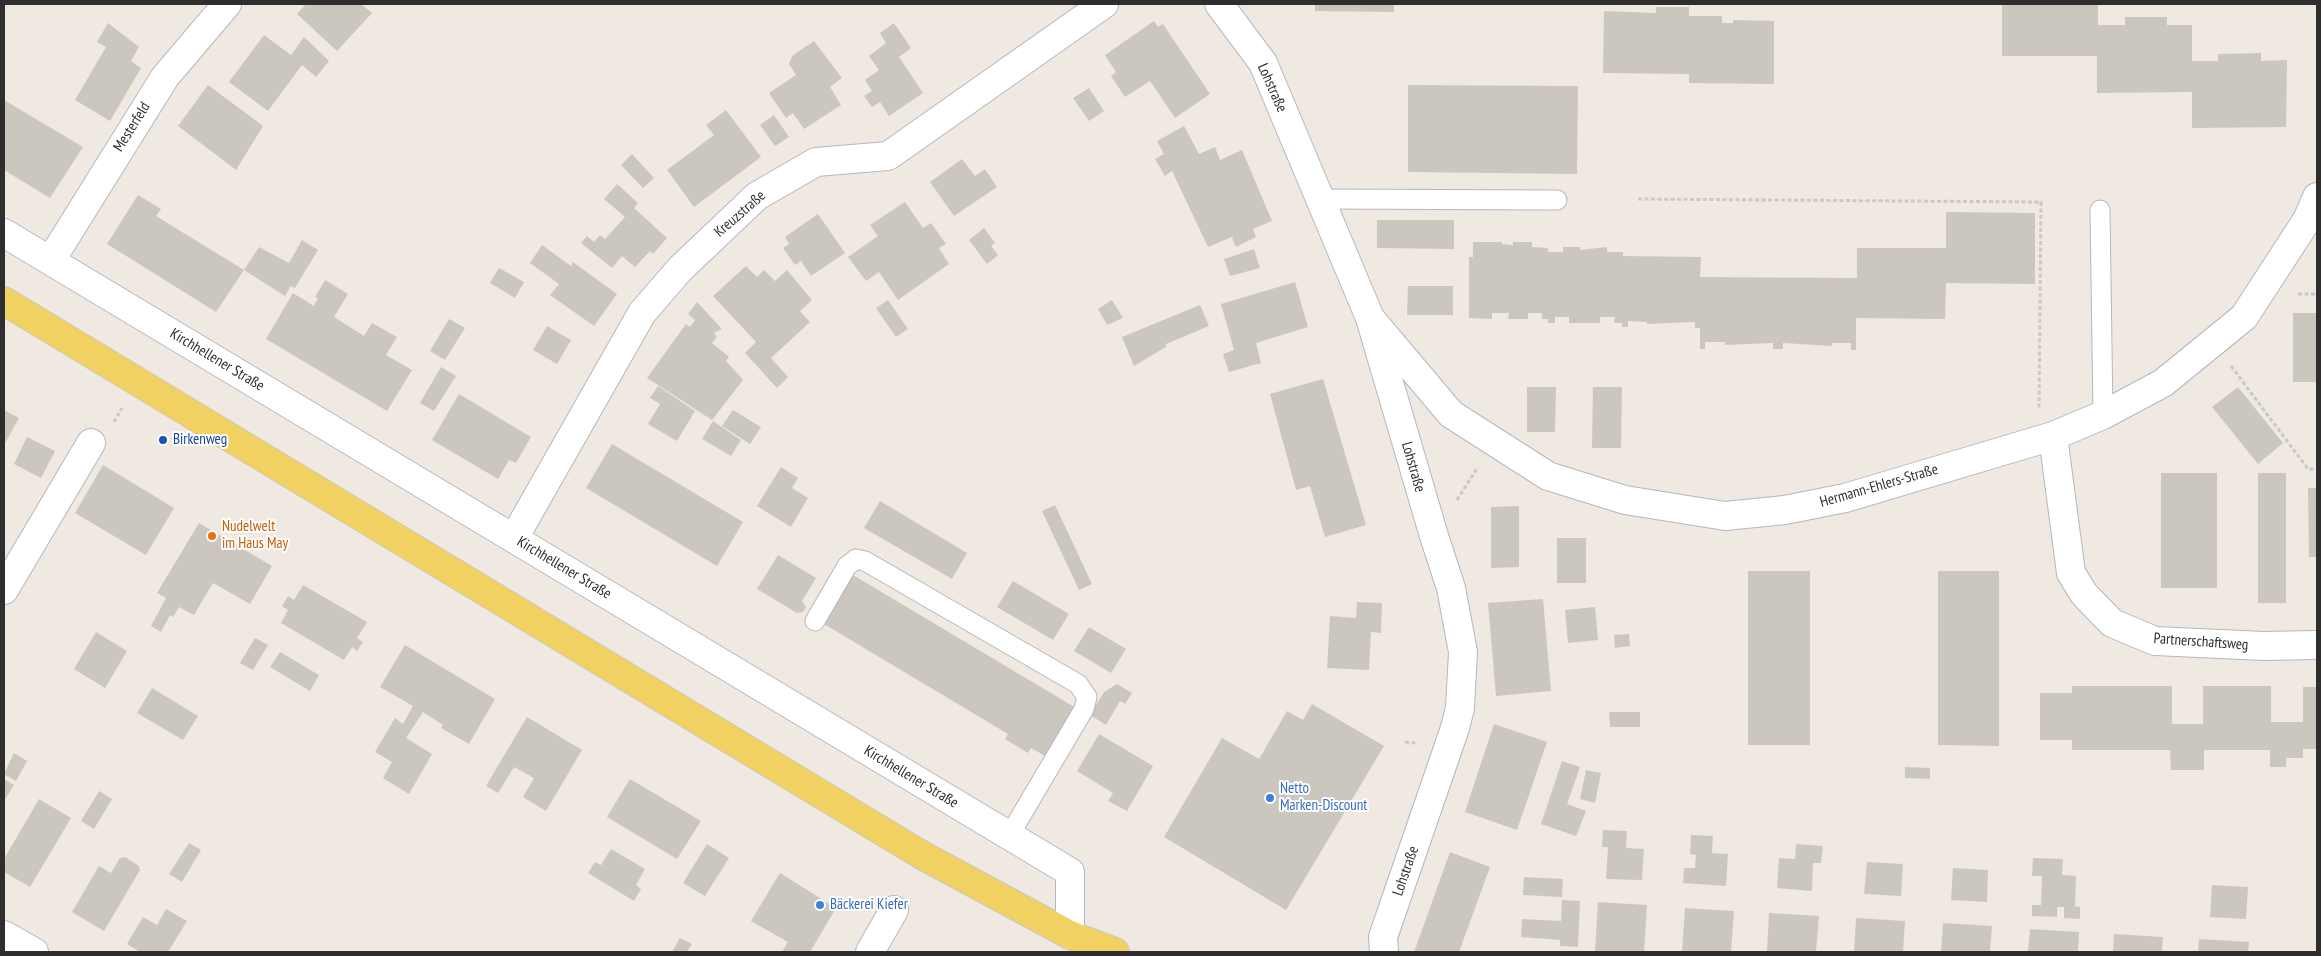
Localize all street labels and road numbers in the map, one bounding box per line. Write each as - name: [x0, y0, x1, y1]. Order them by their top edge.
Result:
- street label: Lohstraße: [1253, 61, 1291, 115]
- street label: Mesterfeld: [110, 99, 154, 155]
- street label: Kreuzstraße: [711, 187, 769, 241]
- street label: Kirchhellener Straße: [167, 325, 267, 395]
- street label: Lohstraße: [1397, 440, 1429, 494]
- street label: Hermann-Ehlers-Straße: [1818, 461, 1940, 511]
- street label: Kirchhellener Straße: [514, 533, 614, 603]
- street label: Partnerschaftsweg: [2153, 630, 2249, 654]
- street label: Kirchhellener Straße: [861, 742, 961, 812]
- street label: Lohstraße: [1389, 844, 1423, 898]

